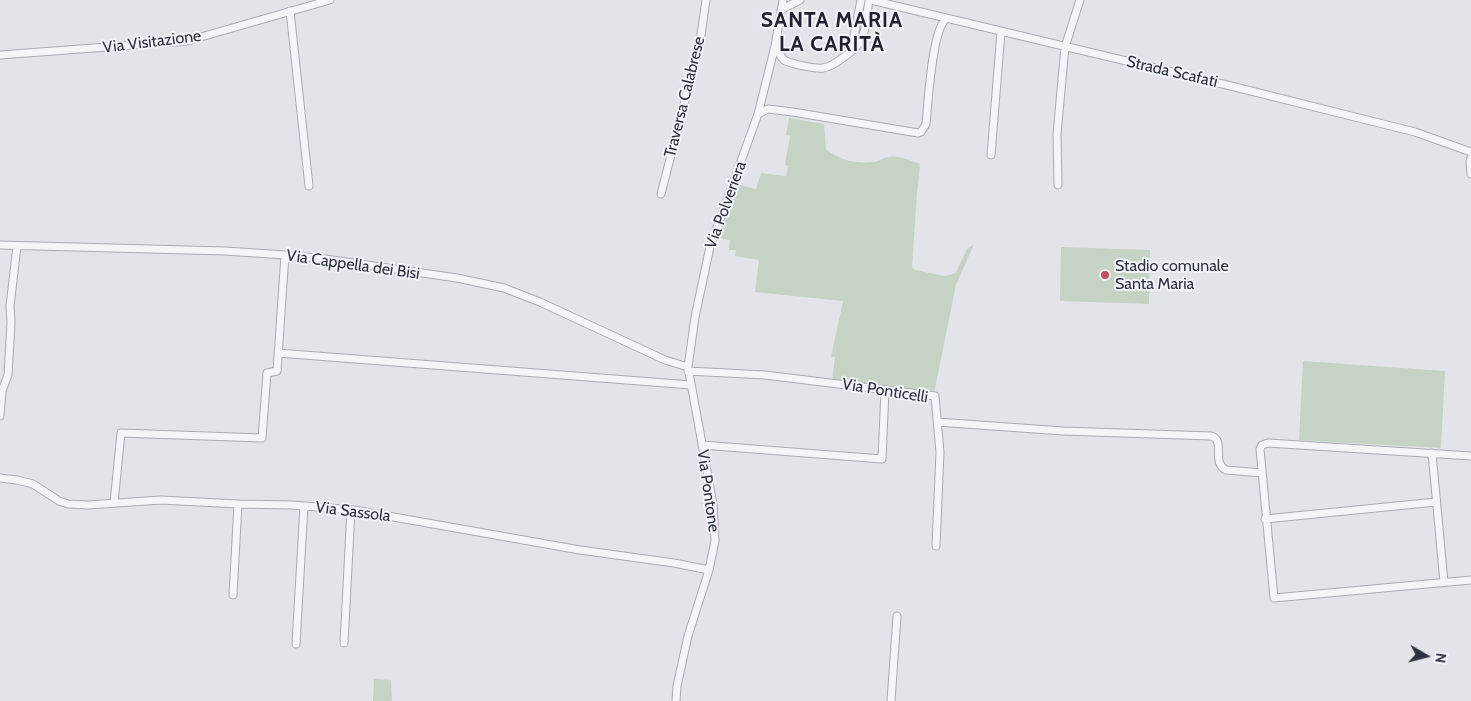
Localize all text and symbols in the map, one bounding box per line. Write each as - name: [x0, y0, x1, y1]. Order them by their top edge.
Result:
- district label: SANTA MARIA LA CARITÀ: [759, 8, 905, 58]
- street label: Via Visitazione: [102, 26, 202, 58]
- street label: Traversa Calabrese: [661, 34, 709, 160]
- street label: Strada Scafati: [1125, 52, 1219, 92]
- street label: Via Polveriera: [701, 159, 751, 251]
- street label: Via Cappella dei Bisi: [285, 246, 421, 284]
- place label: Stadio comunale Santa Maria: [1115, 256, 1229, 294]
- marker: Stadio comunale Santa Maria: [1099, 269, 1111, 281]
- street label: Via Ponticelli: [841, 375, 929, 407]
- street label: Via Pontone: [693, 449, 723, 533]
- street label: Via Sassola: [314, 498, 392, 526]
- north arrow: [1401, 631, 1451, 681]
- text: N: [1431, 652, 1450, 664]

